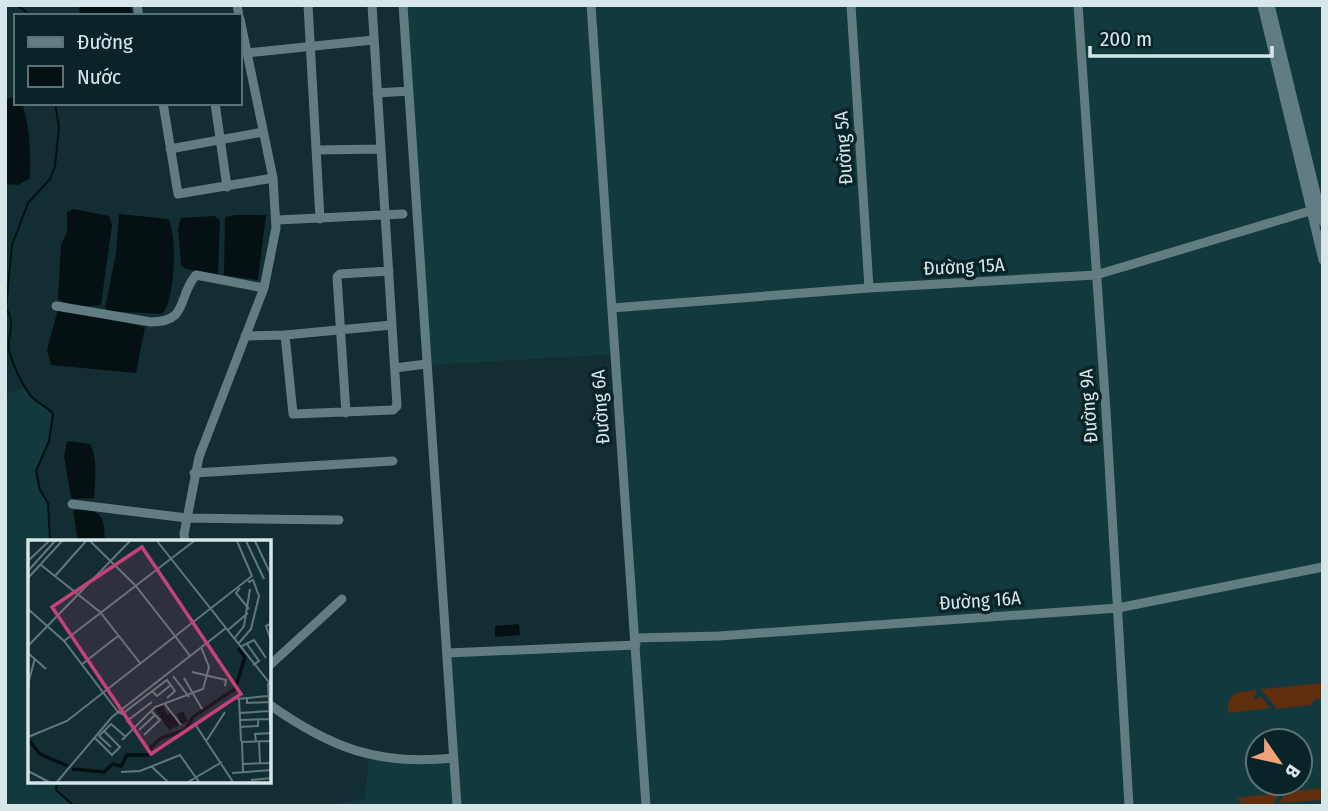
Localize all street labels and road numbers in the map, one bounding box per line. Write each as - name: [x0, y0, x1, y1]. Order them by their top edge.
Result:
- street label: Đường 5A: [829, 110, 858, 186]
- street label: Đường 15A: [923, 253, 1005, 280]
- street label: Đường 9A: [1074, 368, 1103, 444]
- street label: Đường 6A: [586, 369, 615, 445]
- street label: Đường 16A: [938, 586, 1022, 615]

